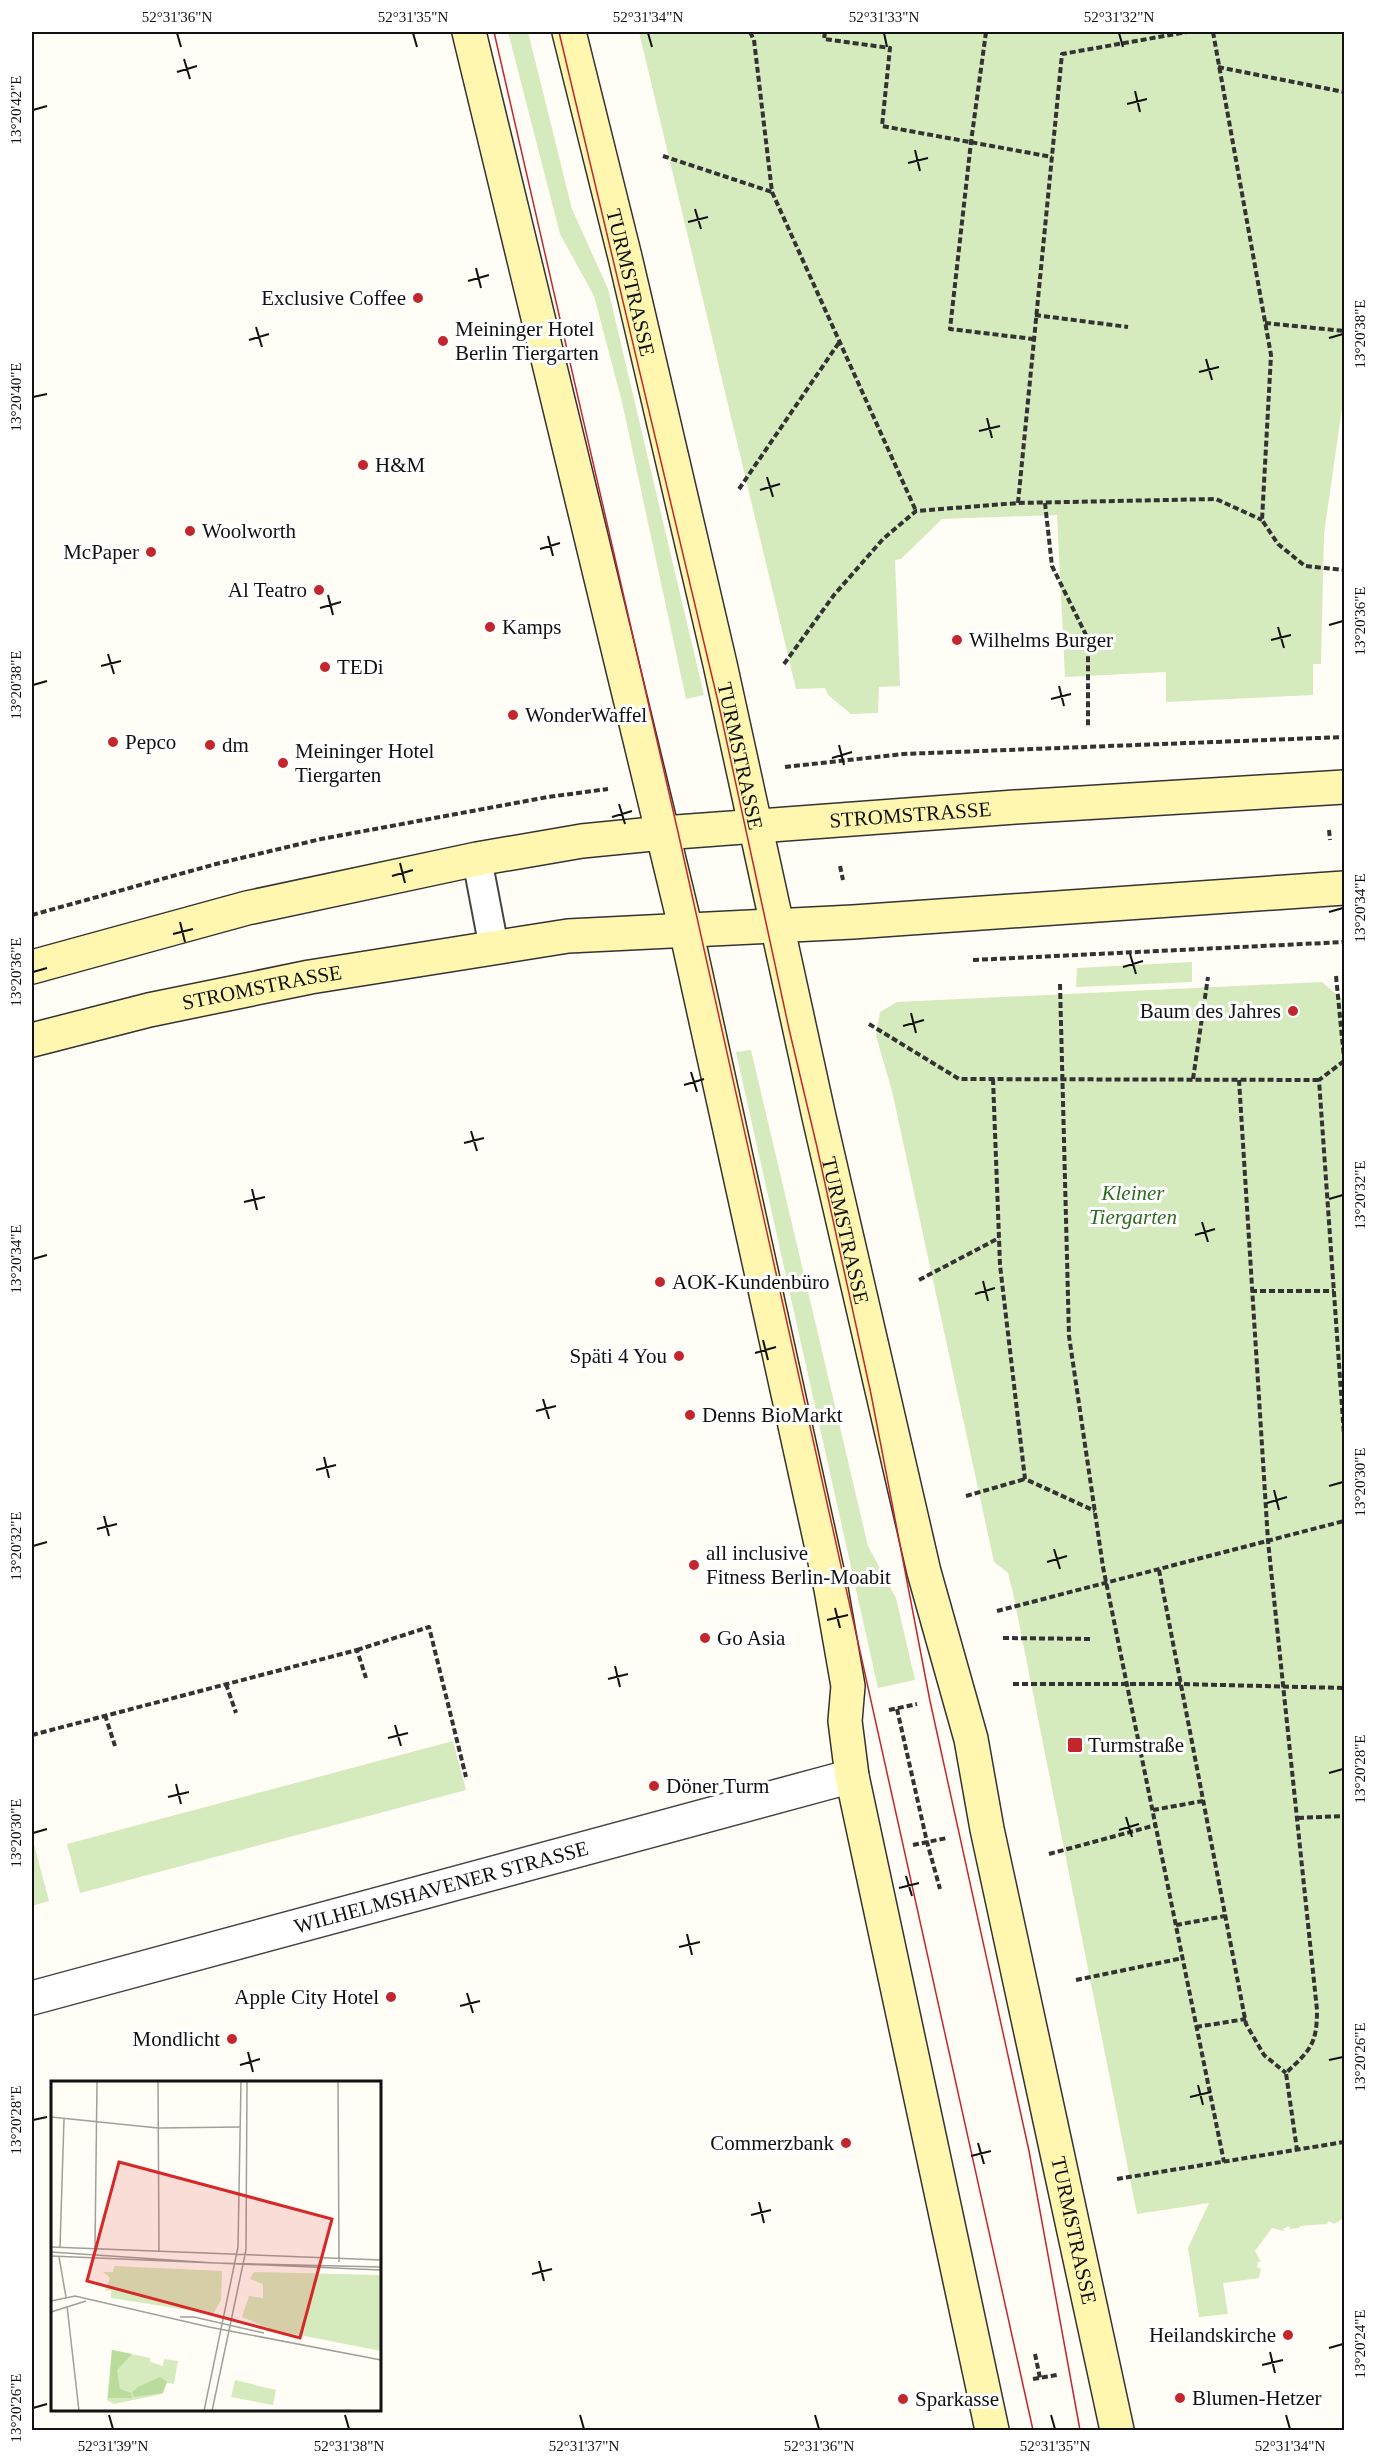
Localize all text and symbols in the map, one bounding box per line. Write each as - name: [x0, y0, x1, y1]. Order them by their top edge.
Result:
- text: 52°31'36"N: [142, 9, 212, 25]
- text: 52°31'35"N: [378, 9, 448, 25]
- text: 52°31'34"N: [613, 9, 683, 25]
- text: 52°31'33"N: [849, 9, 919, 25]
- text: 52°31'32"N: [1084, 9, 1154, 25]
- text: 13°20'42"E: [8, 76, 24, 145]
- street label: TURMSTRASSE: [601, 206, 660, 359]
- place label: Exclusive Coffee: [261, 286, 406, 310]
- marker: Exclusive Coffee: [411, 291, 425, 305]
- text: 13°20'38"E: [1352, 300, 1368, 369]
- place label: Meininger Hotel Berlin Tiergarten: [455, 317, 599, 365]
- marker: Meininger Hotel Berlin Tiergarten: [436, 334, 450, 348]
- text: 13°20'40"E: [8, 363, 24, 432]
- place label: H&M: [375, 453, 426, 477]
- marker: H&M: [356, 458, 370, 472]
- place label: Woolworth: [202, 519, 296, 543]
- marker: Woolworth: [183, 524, 197, 538]
- place label: McPaper: [63, 540, 139, 564]
- marker: McPaper: [144, 545, 158, 559]
- place label: Al Teatro: [228, 578, 307, 602]
- marker: Al Teatro: [312, 583, 326, 597]
- text: 13°20'36"E: [1352, 587, 1368, 656]
- place label: Kamps: [502, 615, 562, 639]
- marker: Kamps: [483, 620, 497, 634]
- place label: Wilhelms Burger: [969, 628, 1113, 652]
- marker: Wilhelms Burger: [950, 633, 964, 647]
- text: 13°20'38"E: [8, 651, 24, 720]
- place label: TEDi: [337, 655, 384, 679]
- marker: TEDi: [318, 660, 332, 674]
- street label: TURMSTRASSE: [712, 680, 768, 832]
- place label: WonderWaffel: [525, 703, 647, 727]
- marker: WonderWaffel: [506, 708, 520, 722]
- place label: Pepco: [125, 730, 176, 754]
- place label: dm: [222, 733, 249, 757]
- marker: Pepco: [106, 735, 120, 749]
- marker: dm: [203, 738, 217, 752]
- place label: Meininger Hotel Tiergarten: [295, 739, 435, 787]
- marker: Meininger Hotel Tiergarten: [276, 756, 290, 770]
- street label: STROMSTRASSE: [828, 797, 992, 833]
- text: 13°20'34"E: [1352, 874, 1368, 943]
- text: 13°20'36"E: [8, 938, 24, 1007]
- street label: STROMSTRASSE: [180, 960, 344, 1015]
- place label: Baum des Jahres: [1140, 999, 1281, 1023]
- marker: Baum des Jahres: [1286, 1004, 1300, 1018]
- street label: TURMSTRASSE: [817, 1154, 874, 1307]
- text: 13°20'32"E: [1352, 1161, 1368, 1230]
- park label: Kleiner Tiergarten: [1089, 1181, 1177, 1229]
- text: 13°20'34"E: [8, 1225, 24, 1294]
- place label: AOK-Kundenbüro: [672, 1270, 829, 1294]
- marker: AOK-Kundenbüro: [653, 1275, 667, 1289]
- place label: Späti 4 You: [570, 1344, 668, 1368]
- marker: Späti 4 You: [672, 1349, 686, 1363]
- place label: Denns BioMarkt: [702, 1403, 843, 1427]
- marker: Denns BioMarkt: [683, 1408, 697, 1422]
- text: 13°20'30"E: [1352, 1448, 1368, 1517]
- text: 13°20'32"E: [8, 1512, 24, 1581]
- place label: all inclusive Fitness Berlin-Moabit: [706, 1541, 891, 1589]
- marker: all inclusive Fitness Berlin-Moabit: [687, 1558, 701, 1572]
- place label: Go Asia: [717, 1626, 786, 1650]
- marker: Go Asia: [698, 1631, 712, 1645]
- place label: Turmstraße: [1088, 1733, 1184, 1757]
- text: 13°20'28"E: [1352, 1735, 1368, 1804]
- marker: Turmstraße: [1066, 1736, 1084, 1754]
- place label: Döner Turm: [666, 1774, 769, 1798]
- marker: Döner Turm: [647, 1779, 661, 1793]
- text: 13°20'30"E: [8, 1799, 24, 1868]
- street label: WILHELMSHAVENER STRASSE: [292, 1836, 591, 1938]
- place label: Apple City Hotel: [234, 1985, 379, 2009]
- marker: Apple City Hotel: [384, 1990, 398, 2004]
- text: 13°20'26"E: [1352, 2023, 1368, 2092]
- place label: Mondlicht: [133, 2027, 220, 2051]
- marker: Mondlicht: [225, 2032, 239, 2046]
- inset map: [51, 2081, 381, 2411]
- text: 13°20'28"E: [8, 2086, 24, 2155]
- place label: Commerzbank: [710, 2131, 834, 2155]
- marker: Commerzbank: [839, 2136, 853, 2150]
- street label: TURMSTRASSE: [1046, 2154, 1101, 2307]
- text: 13°20'24"E: [1352, 2310, 1368, 2379]
- place label: Heilandskirche: [1149, 2323, 1276, 2347]
- marker: Heilandskirche: [1281, 2328, 1295, 2342]
- text: 13°20'26"E: [8, 2374, 24, 2443]
- place label: Blumen-Hetzer: [1192, 2386, 1321, 2410]
- place label: Sparkasse: [915, 2387, 999, 2411]
- marker: Blumen-Hetzer: [1173, 2391, 1187, 2405]
- marker: Sparkasse: [896, 2392, 910, 2406]
- text: 52°31'39"N: [78, 2438, 148, 2454]
- text: 52°31'38"N: [314, 2438, 384, 2454]
- text: 52°31'37"N: [549, 2438, 619, 2454]
- text: 52°31'36"N: [784, 2438, 854, 2454]
- text: 52°31'35"N: [1020, 2438, 1090, 2454]
- text: 52°31'34"N: [1255, 2438, 1325, 2454]

